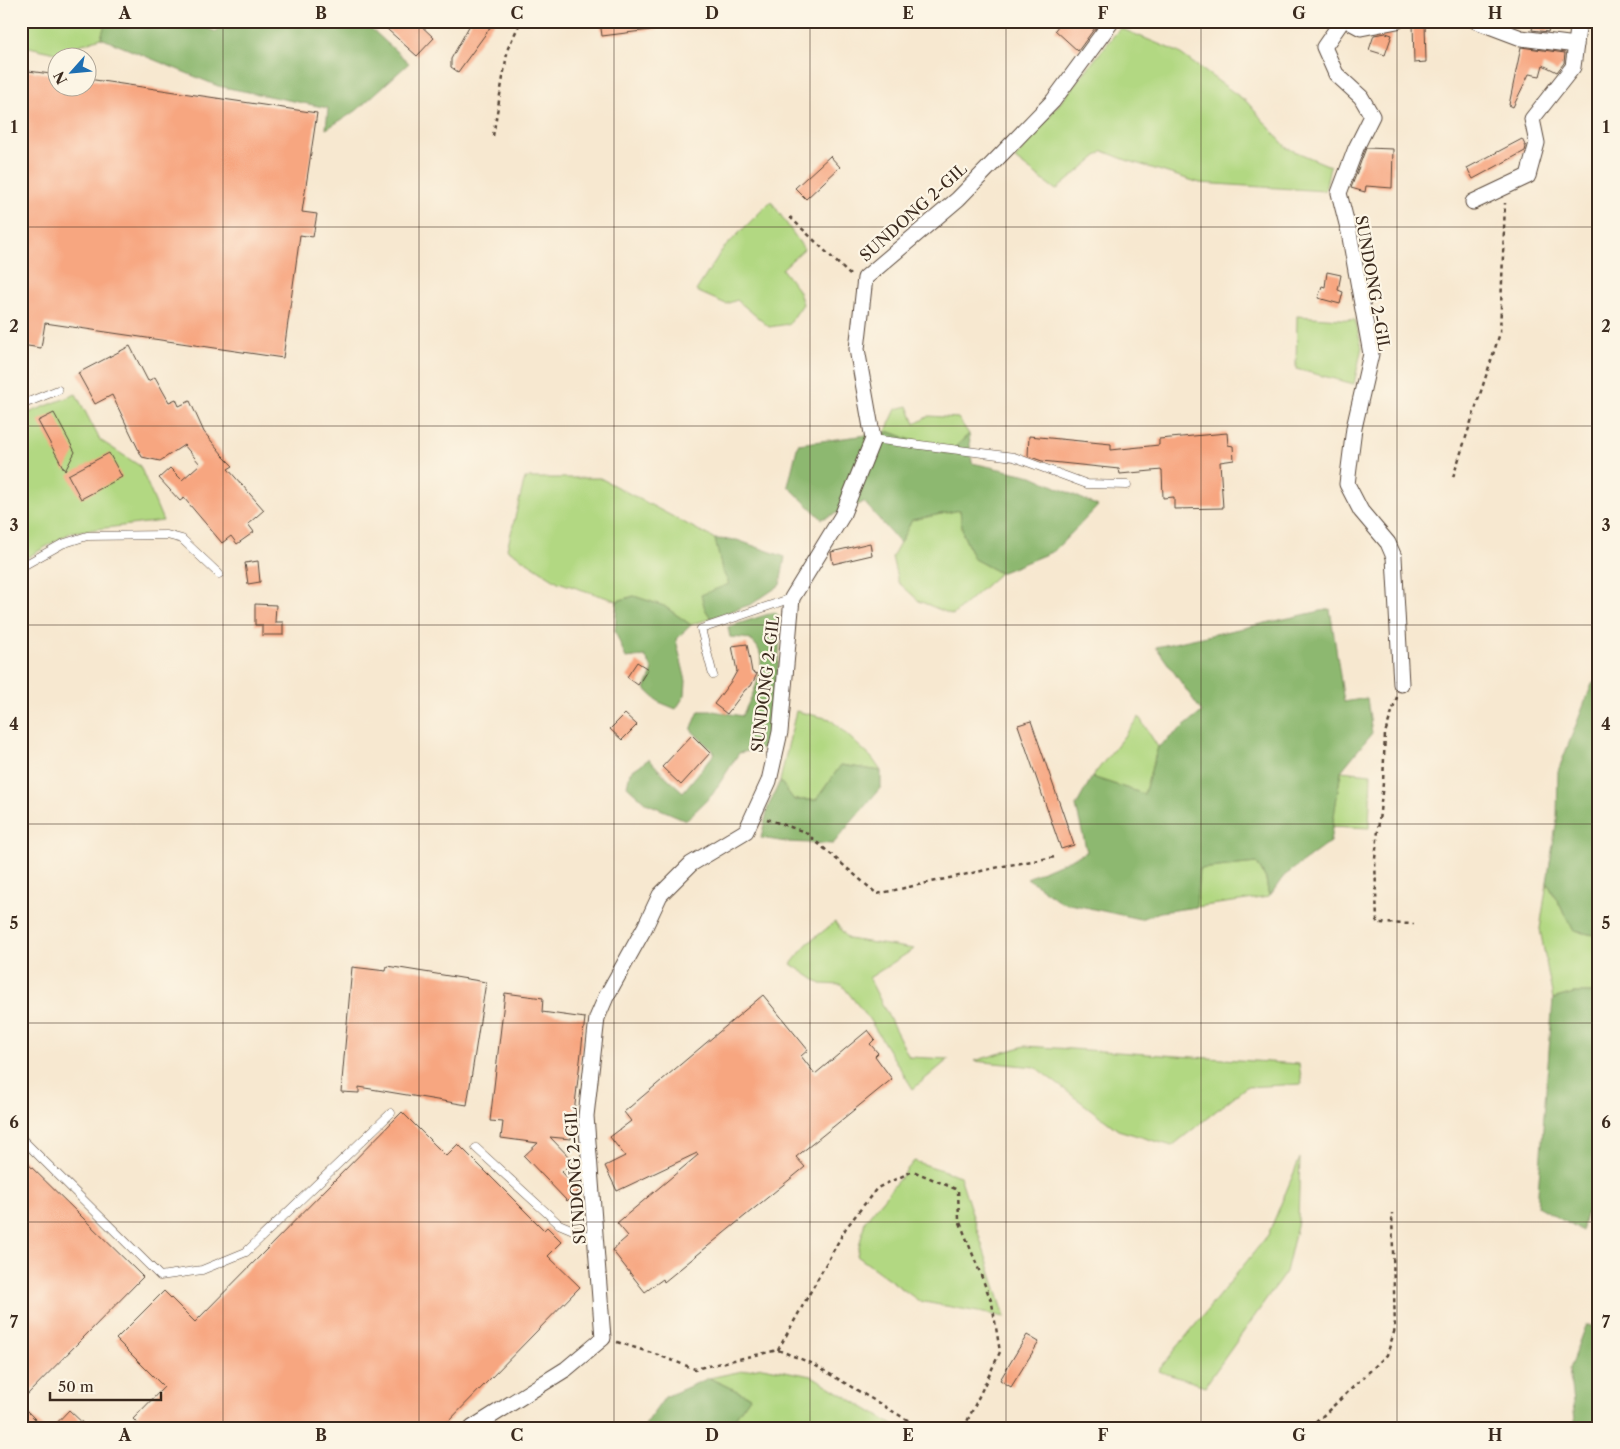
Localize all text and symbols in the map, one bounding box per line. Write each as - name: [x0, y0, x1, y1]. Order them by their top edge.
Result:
- text: A: [118, 3, 132, 23]
- text: B: [315, 3, 327, 23]
- text: C: [511, 3, 523, 23]
- text: D: [705, 3, 719, 23]
- text: E: [902, 3, 914, 23]
- text: F: [1098, 3, 1109, 23]
- text: G: [1292, 3, 1306, 23]
- text: H: [1488, 3, 1502, 23]
- north arrow: [48, 48, 98, 98]
- text: N: [50, 68, 71, 87]
- text: 1: [10, 117, 18, 137]
- text: 1: [1602, 117, 1610, 137]
- street label: SUNDONG 2-GIL: [855, 158, 971, 265]
- street label: SUNDONG 2-GIL: [1351, 214, 1395, 353]
- text: 2: [9, 316, 19, 336]
- text: 2: [1601, 316, 1611, 336]
- text: 3: [9, 515, 19, 535]
- text: 3: [1601, 515, 1611, 535]
- street label: SUNDONG 2-GIL: [747, 614, 783, 753]
- text: 4: [9, 714, 19, 734]
- text: 4: [1601, 714, 1611, 734]
- text: 5: [10, 913, 19, 933]
- text: 5: [1602, 913, 1611, 933]
- street label: SUNDONG 2-GIL: [560, 1106, 590, 1245]
- text: 6: [9, 1112, 19, 1132]
- text: 6: [1601, 1112, 1611, 1132]
- text: 7: [10, 1312, 19, 1332]
- text: 7: [1602, 1312, 1611, 1332]
- scale bar: [50, 1369, 161, 1401]
- text: 50 m: [58, 1377, 94, 1396]
- text: A: [118, 1425, 132, 1445]
- text: B: [315, 1425, 327, 1445]
- text: C: [511, 1425, 523, 1445]
- text: D: [705, 1425, 719, 1445]
- text: E: [902, 1425, 914, 1445]
- text: F: [1098, 1425, 1109, 1445]
- text: G: [1292, 1425, 1306, 1445]
- text: H: [1488, 1425, 1502, 1445]

